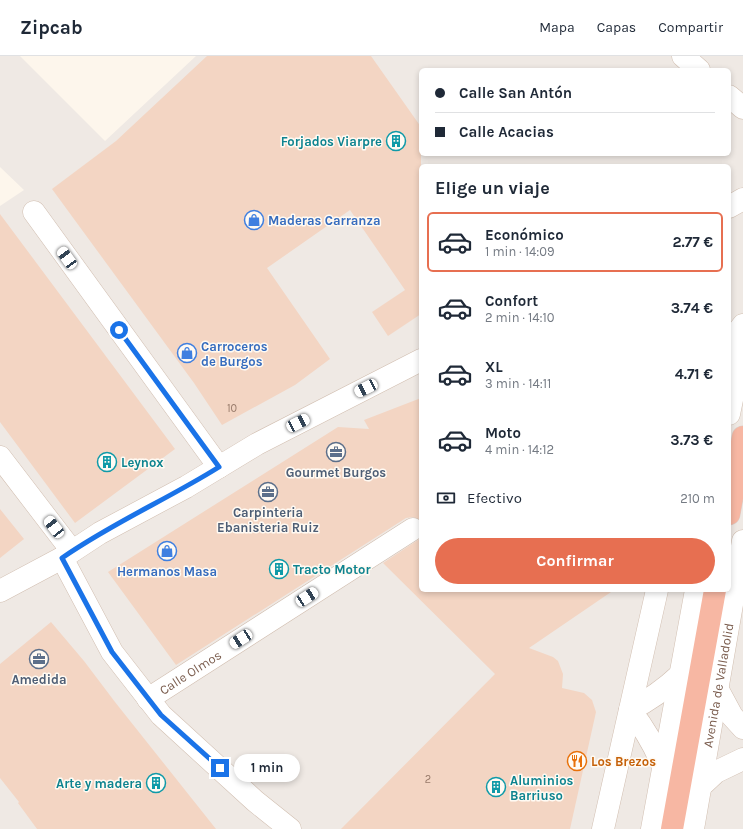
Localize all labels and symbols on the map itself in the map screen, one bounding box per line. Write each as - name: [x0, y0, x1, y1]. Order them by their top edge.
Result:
- building icon: Forjados Viarpre: [385, 130, 407, 152]
- place label: Forjados Viarpre: [281, 134, 382, 149]
- shop icon: Maderas Carranza: [243, 209, 265, 231]
- place label: Maderas Carranza: [268, 213, 381, 228]
- car: [55, 245, 79, 271]
- route start: [110, 321, 128, 339]
- place label: Carroceros de Burgos: [201, 339, 268, 369]
- shop icon: Carroceros de Burgos: [176, 342, 198, 364]
- car: [353, 377, 379, 399]
- house number: 10: [227, 402, 237, 415]
- car: [285, 412, 311, 434]
- office icon: Gourmet Burgos: [325, 441, 347, 463]
- building icon: Leynox: [96, 451, 118, 473]
- place label: Leynox: [121, 455, 164, 470]
- place label: Gourmet Burgos: [286, 465, 386, 480]
- office icon: Carpinteria Ebanisteria Ruiz: [257, 481, 279, 503]
- place label: Carpinteria Ebanisteria Ruiz: [217, 505, 319, 535]
- car: [42, 514, 66, 540]
- shop icon: Hermanos Masa: [156, 540, 178, 562]
- building icon: Tracto Motor: [268, 558, 290, 580]
- place label: Tracto Motor: [293, 562, 371, 577]
- place label: Hermanos Masa: [117, 564, 217, 579]
- car: [294, 585, 320, 609]
- street label: Avenida de Valladolid: [700, 622, 736, 749]
- car: [228, 627, 254, 651]
- street label: Calle Olmos: [156, 647, 224, 697]
- office icon: Amedida: [28, 648, 50, 670]
- place label: Amedida: [11, 672, 67, 687]
- restaurant icon: Los Brezos: [566, 750, 588, 772]
- callout: 1 min: [234, 754, 300, 782]
- place label: Los Brezos: [591, 754, 656, 769]
- route end: [211, 759, 229, 777]
- building icon: Arte y madera: [145, 772, 167, 794]
- house number: 2: [425, 773, 431, 786]
- place label: Aluminios Barriuso: [510, 773, 574, 803]
- place label: Arte y madera: [56, 776, 142, 791]
- building icon: Aluminios Barriuso: [485, 776, 507, 798]

